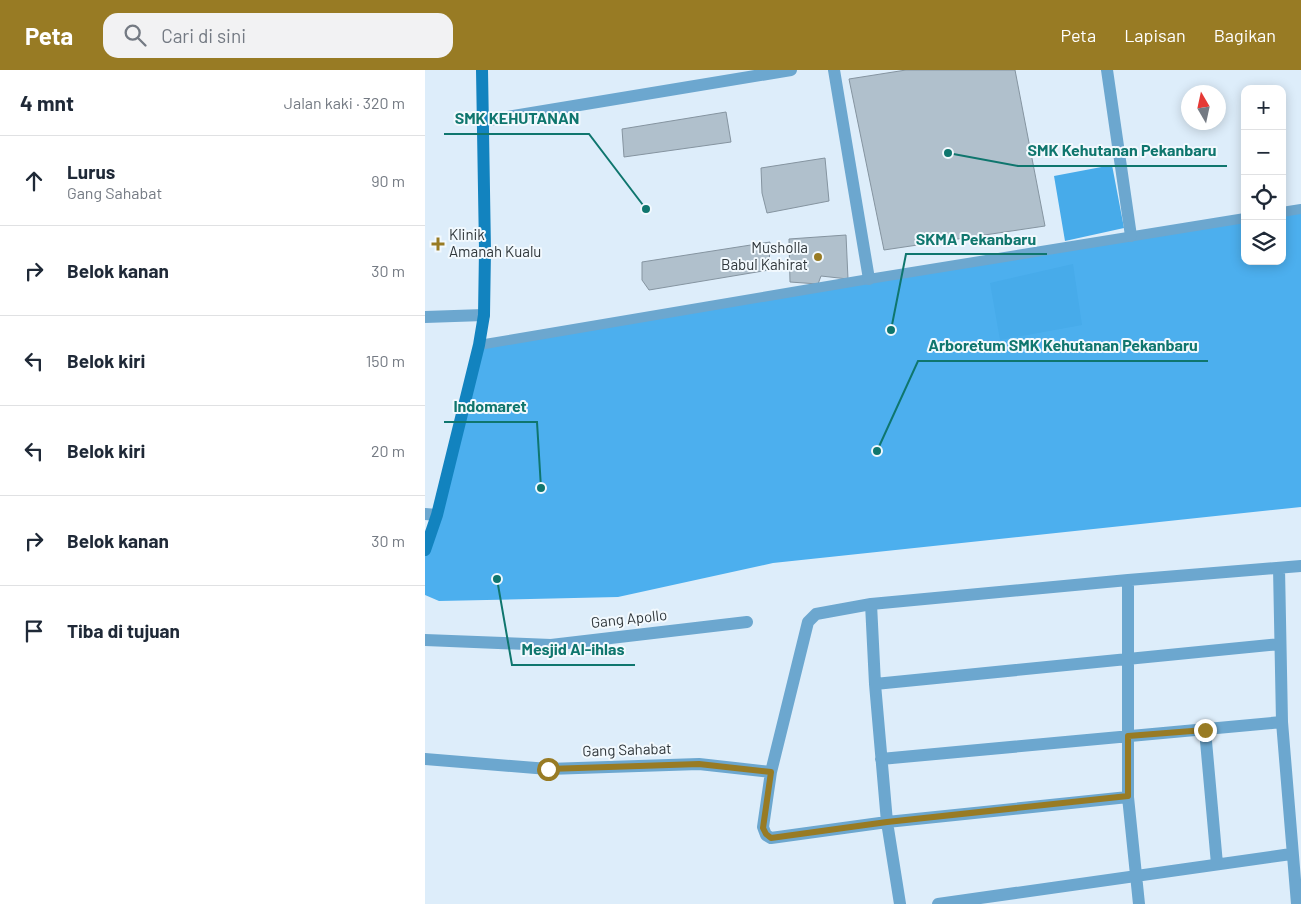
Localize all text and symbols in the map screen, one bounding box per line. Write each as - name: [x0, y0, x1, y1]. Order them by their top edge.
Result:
- search box: [103, 13, 453, 58]
- text: Peta: [25, 21, 73, 50]
- icon: search: [121, 21, 149, 49]
- text: Cari di sini: [161, 24, 246, 47]
- text: Peta: [1061, 24, 1096, 46]
- text: Lapisan: [1124, 24, 1186, 46]
- text: Bagikan: [1214, 24, 1276, 46]
- north arrow: [1181, 85, 1226, 130]
- map controls: [1241, 85, 1286, 265]
- button: +: [1241, 85, 1286, 130]
- text: 4 mnt: [20, 90, 74, 115]
- text: Jalan kaki · 320 m: [284, 93, 405, 112]
- callout: SMK KEHUTANAN: [444, 103, 589, 134]
- text: SMK KEHUTANAN: [455, 108, 579, 127]
- button: −: [1241, 130, 1286, 175]
- callout: SMK Kehutanan Pekanbaru: [1018, 135, 1227, 166]
- text: SMK Kehutanan Pekanbaru: [1027, 140, 1217, 159]
- text: Lurus: [67, 160, 115, 183]
- icon: ahead: [20, 167, 48, 195]
- text: 90 m: [371, 171, 405, 190]
- button: locate: [1241, 175, 1286, 220]
- text: Gang Sahabat: [67, 183, 162, 202]
- button: layers: [1241, 220, 1286, 265]
- callout: SKMA Pekanbaru: [906, 223, 1047, 254]
- place label: Klinik Amanah Kualu: [449, 225, 541, 260]
- text: SKMA Pekanbaru: [916, 229, 1036, 248]
- marker: Klinik Amanah Kualu: [431, 237, 445, 251]
- place label: Musholla Babul Kahirat: [721, 238, 808, 273]
- marker: Musholla Babul Kahirat: [812, 251, 824, 263]
- icon: right: [20, 257, 48, 285]
- text: Belok kanan: [67, 259, 169, 282]
- text: 30 m: [371, 261, 405, 280]
- callout: Arboretum SMK Kehutanan Pekanbaru: [918, 330, 1208, 361]
- text: Arboretum SMK Kehutanan Pekanbaru: [928, 335, 1198, 354]
- icon: left: [20, 347, 48, 375]
- text: Belok kiri: [67, 349, 145, 372]
- text: 150 m: [366, 351, 405, 370]
- callout: Indomaret: [444, 391, 537, 422]
- text: Indomaret: [453, 396, 527, 415]
- icon: left: [20, 437, 48, 465]
- text: Belok kiri: [67, 439, 145, 462]
- text: 20 m: [371, 441, 405, 460]
- icon: right: [20, 527, 48, 555]
- text: Belok kanan: [67, 529, 169, 552]
- text: 30 m: [371, 531, 405, 550]
- street label: Gang Apollo: [590, 605, 668, 631]
- icon: arrive: [20, 617, 48, 645]
- text: Tiba di tujuan: [67, 619, 180, 642]
- callout: Mesjid Al-ihlas: [512, 634, 635, 665]
- text: Mesjid Al-ihlas: [522, 639, 624, 658]
- route end: [1194, 719, 1217, 742]
- street label: Gang Sahabat: [582, 738, 672, 760]
- route start: [537, 758, 560, 781]

